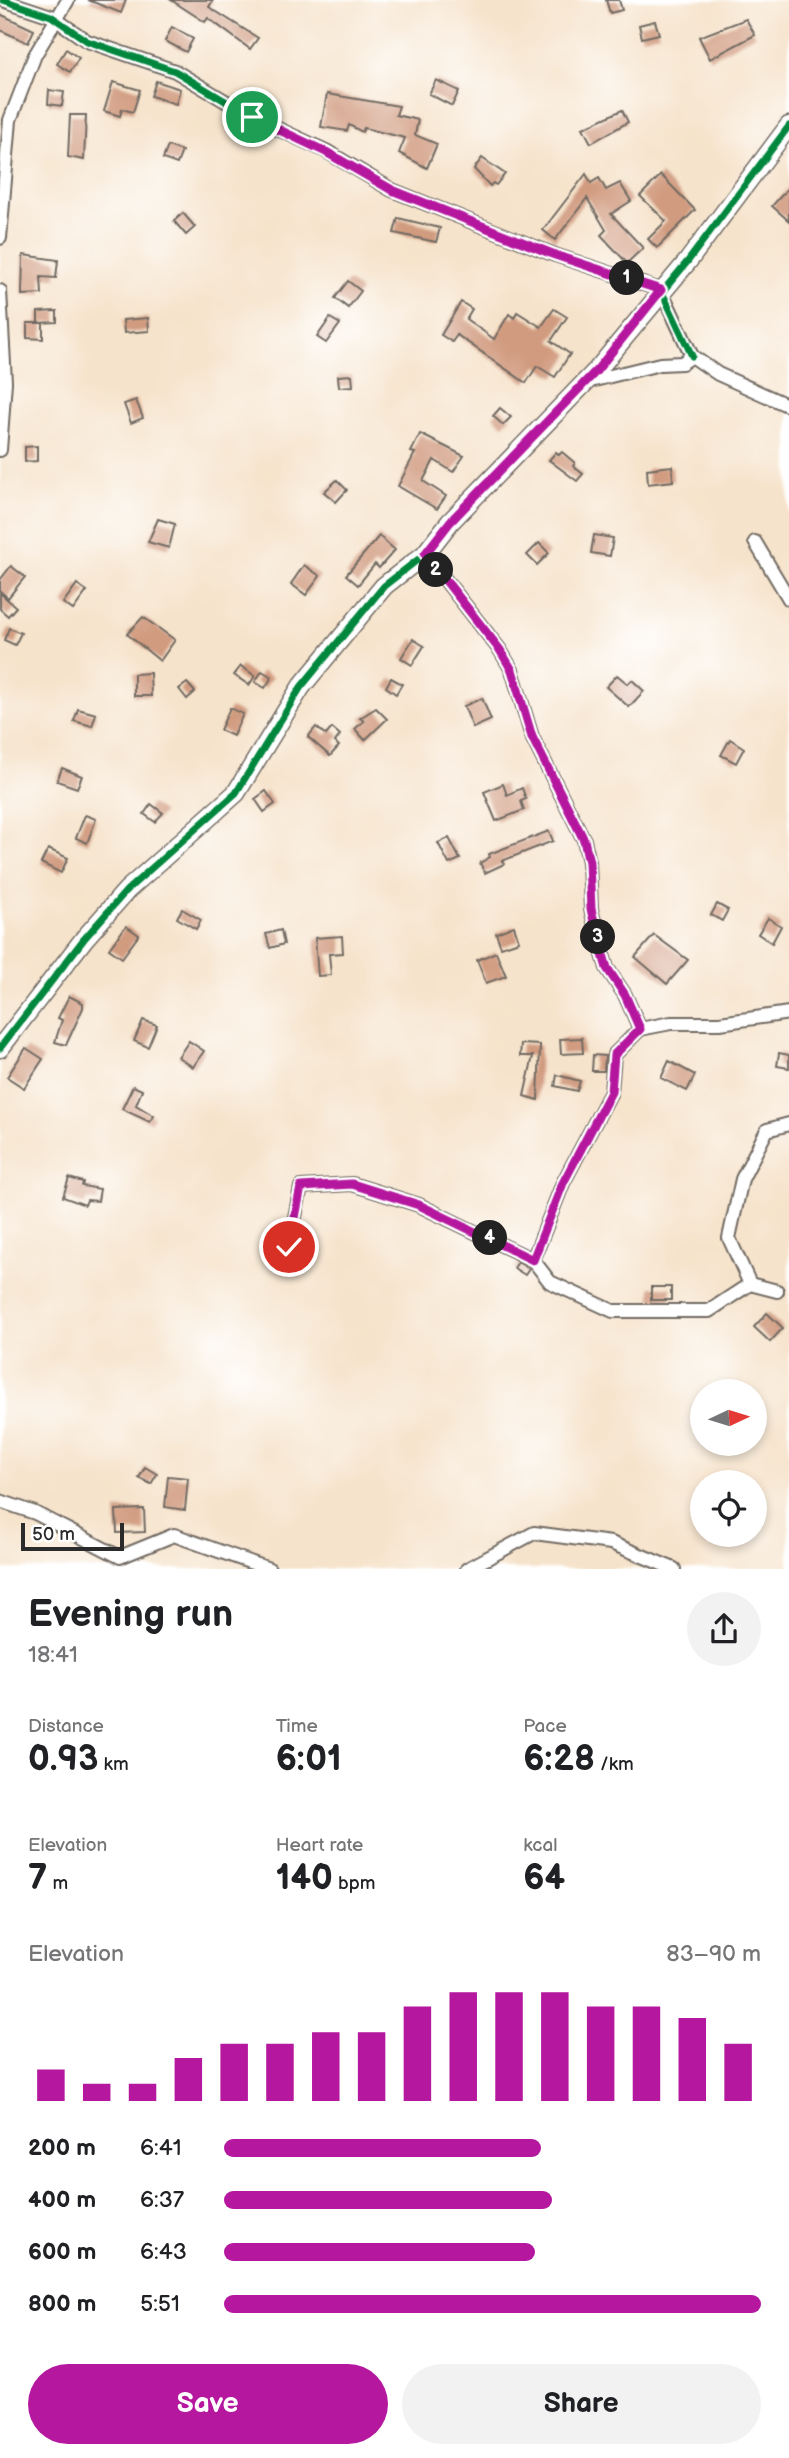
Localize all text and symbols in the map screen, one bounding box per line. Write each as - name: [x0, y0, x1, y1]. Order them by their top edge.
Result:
- pin: [222, 87, 282, 147]
- icon: arrive: [233, 98, 271, 136]
- pin: 1: [610, 260, 644, 296]
- text: 1: [623, 266, 631, 289]
- pin: 2: [418, 552, 453, 588]
- text: 2: [430, 558, 441, 581]
- pin: 3: [580, 920, 616, 954]
- text: 3: [592, 925, 603, 948]
- pin: [259, 1217, 319, 1277]
- pin: 4: [472, 1220, 508, 1256]
- text: 4: [484, 1226, 495, 1249]
- icon: check: [270, 1228, 308, 1266]
- north arrow: [690, 1379, 766, 1456]
- map controls: [690, 1379, 767, 1547]
- button: locate: [690, 1470, 767, 1547]
- scale bar: [21, 1520, 124, 1552]
- text: 50 m: [32, 1523, 75, 1546]
- text: Evening run: [28, 1592, 233, 1637]
- button: share: [687, 1592, 761, 1666]
- text: 18:41: [28, 1641, 78, 1669]
- text: Distance: [28, 1715, 104, 1738]
- text: Time: [276, 1715, 318, 1738]
- text: Pace: [523, 1715, 567, 1738]
- text: 0.93: [28, 1738, 98, 1781]
- text: 6:01: [276, 1738, 342, 1781]
- text: 6:28: [523, 1738, 595, 1781]
- text: km: [98, 1753, 129, 1776]
- text: /km: [595, 1753, 634, 1776]
- text: Elevation: [28, 1834, 107, 1857]
- text: Heart rate: [276, 1834, 363, 1857]
- text: kcal: [523, 1834, 557, 1857]
- text: 7: [28, 1857, 47, 1900]
- text: 140: [276, 1857, 333, 1900]
- text: 64: [523, 1857, 565, 1900]
- text: m: [47, 1872, 68, 1895]
- text: bpm: [333, 1872, 375, 1895]
- text: Elevation: [28, 1940, 124, 1968]
- text: 83–90 m: [666, 1940, 761, 1968]
- text: 200 m: [28, 2134, 96, 2162]
- text: 6:41: [140, 2134, 182, 2162]
- text: 400 m: [28, 2186, 96, 2214]
- text: 6:37: [140, 2186, 184, 2214]
- text: 600 m: [28, 2238, 96, 2266]
- text: 6:43: [140, 2238, 187, 2266]
- text: 800 m: [28, 2290, 96, 2318]
- text: 5:51: [140, 2290, 180, 2318]
- button: Save: [28, 2364, 388, 2444]
- button: Share: [402, 2364, 761, 2444]

